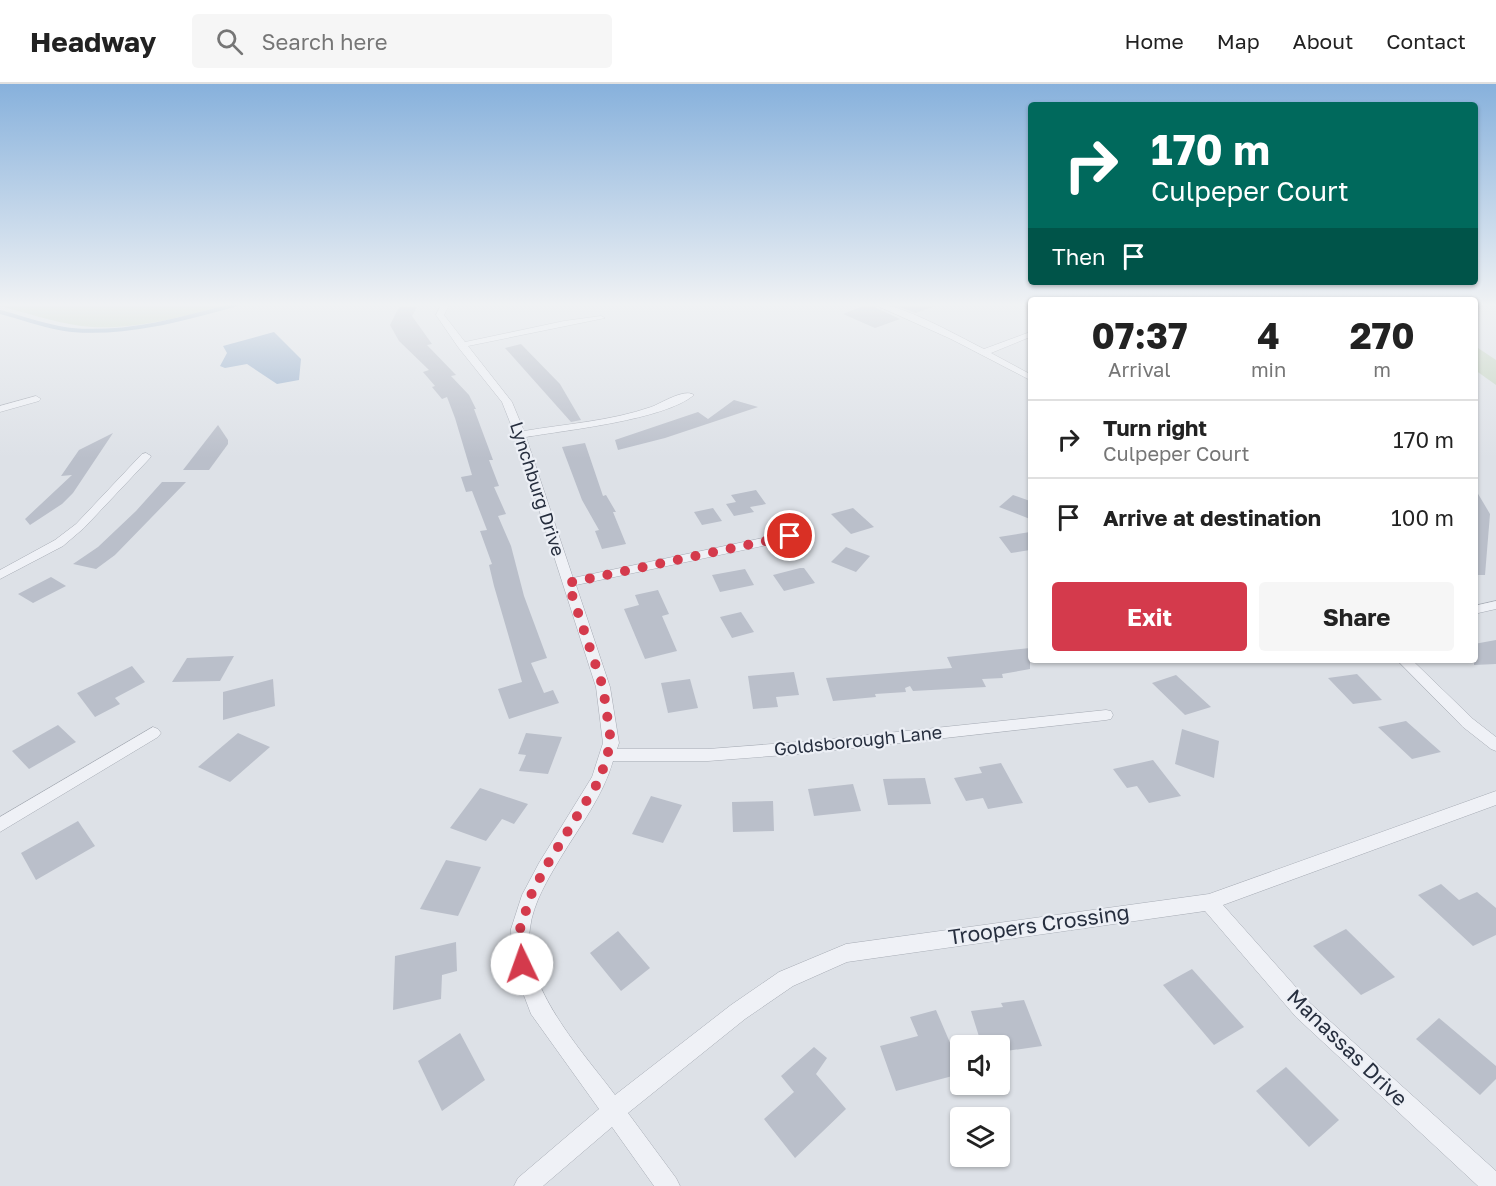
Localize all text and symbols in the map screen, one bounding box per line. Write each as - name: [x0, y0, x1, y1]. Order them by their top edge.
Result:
- search box: [192, 14, 612, 68]
- text: Headway: [30, 25, 156, 58]
- icon: search: [213, 25, 246, 58]
- text: Search here: [261, 28, 387, 55]
- text: Home: [1124, 28, 1184, 54]
- text: Map: [1217, 28, 1260, 54]
- text: About: [1293, 28, 1353, 54]
- text: Contact: [1386, 28, 1466, 54]
- text: 170 m: [1151, 124, 1270, 174]
- icon: right: [1052, 126, 1130, 204]
- text: Culpeper Court: [1151, 175, 1349, 207]
- icon: arrive: [1117, 240, 1150, 273]
- text: Then: [1052, 243, 1105, 270]
- text: 07:37: [1091, 314, 1188, 357]
- text: 4: [1257, 314, 1280, 357]
- text: 270: [1350, 314, 1415, 357]
- text: Arrival: [1108, 357, 1171, 381]
- text: min: [1251, 357, 1286, 381]
- text: m: [1373, 357, 1391, 381]
- text: Turn right: [1103, 414, 1207, 441]
- street label: Lynchburg Drive: [506, 419, 570, 559]
- icon: right: [1052, 423, 1085, 456]
- text: 170 m: [1393, 426, 1454, 453]
- text: Culpeper Court: [1103, 441, 1250, 465]
- icon: arrive: [1052, 501, 1085, 534]
- text: Arrive at destination: [1103, 504, 1321, 531]
- text: 100 m: [1391, 504, 1454, 531]
- pin: [764, 510, 815, 561]
- icon: arrive: [773, 519, 806, 552]
- button: Exit: [1052, 582, 1247, 651]
- button: Share: [1259, 582, 1454, 651]
- street label: Goldsborough Lane: [773, 720, 943, 760]
- street label: Troopers Crossing: [947, 898, 1131, 950]
- position arrow: [490, 932, 554, 996]
- street label: Manassas Drive: [1282, 983, 1413, 1111]
- map controls: [950, 1035, 1010, 1167]
- button: sound: [950, 1035, 1010, 1095]
- button: layers: [950, 1107, 1010, 1167]

